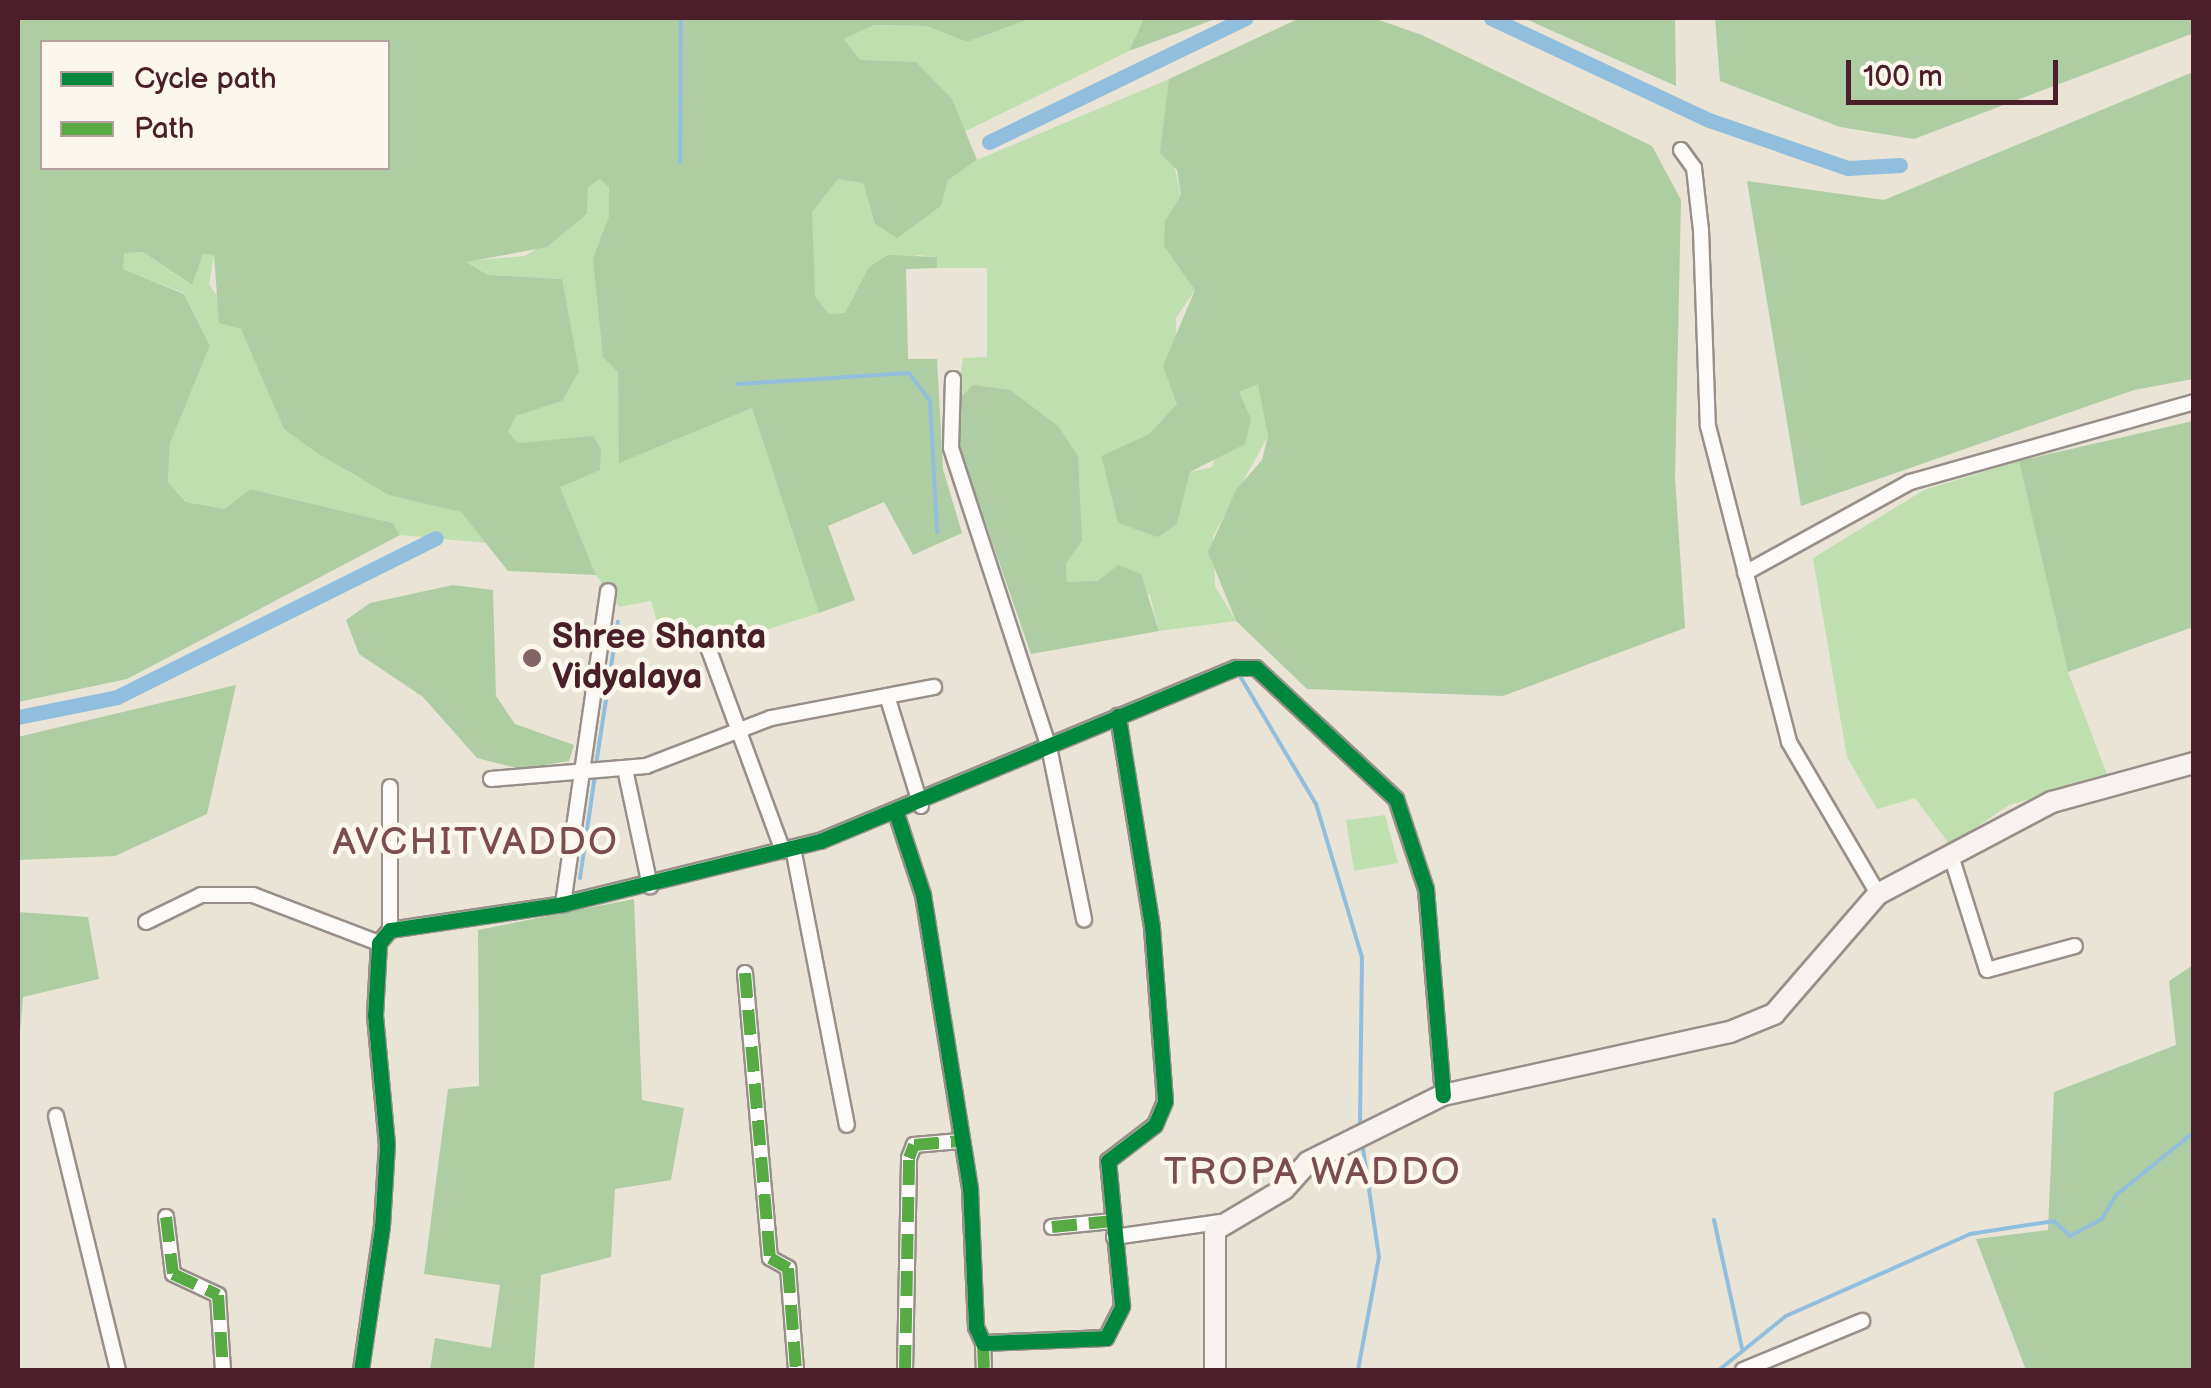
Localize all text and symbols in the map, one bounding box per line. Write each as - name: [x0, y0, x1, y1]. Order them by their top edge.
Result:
- legend: [40, 40, 390, 170]
- scale bar: [1851, 40, 2064, 102]
- text: 100 m: [1863, 59, 1943, 95]
- text: Cycle path: [134, 61, 277, 97]
- text: Path: [134, 111, 194, 147]
- place label: Shree Shanta Vidyalaya: [552, 617, 766, 699]
- marker: Shree Shanta Vidyalaya: [521, 647, 543, 669]
- district label: AVCHITVADDO: [333, 820, 619, 866]
- district label: TROPA WADDO: [1163, 1150, 1463, 1196]

